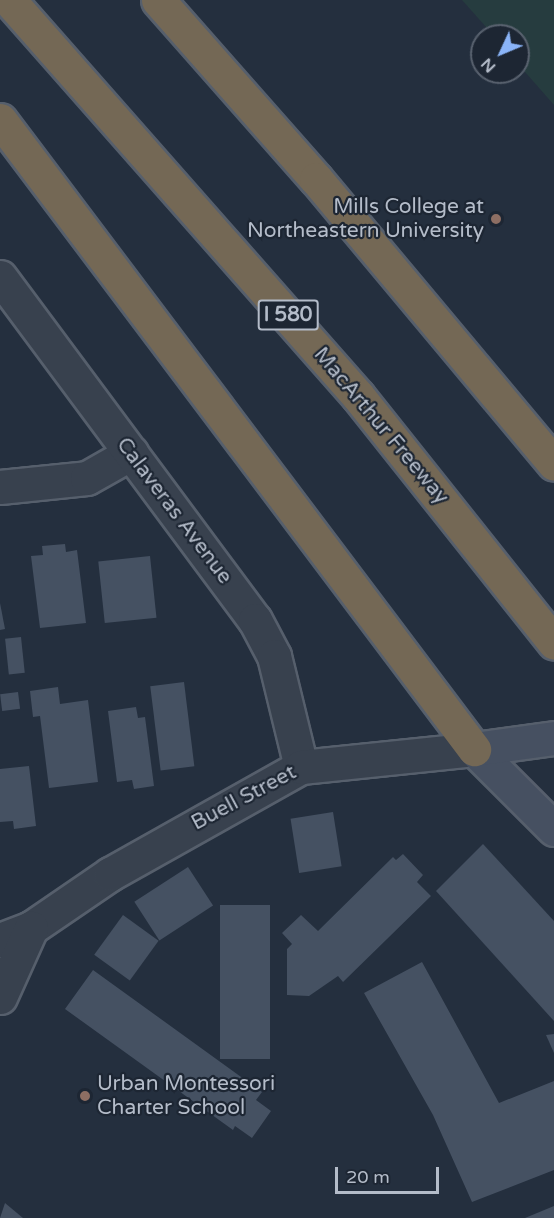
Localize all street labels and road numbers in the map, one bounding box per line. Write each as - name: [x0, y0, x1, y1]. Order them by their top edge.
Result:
- road number: I 580: [256, 298, 320, 332]
- street label: MacArthur Freeway: [308, 342, 454, 510]
- street label: Calaveras Avenue: [111, 433, 237, 589]
- street label: Buell Street: [187, 760, 301, 836]

